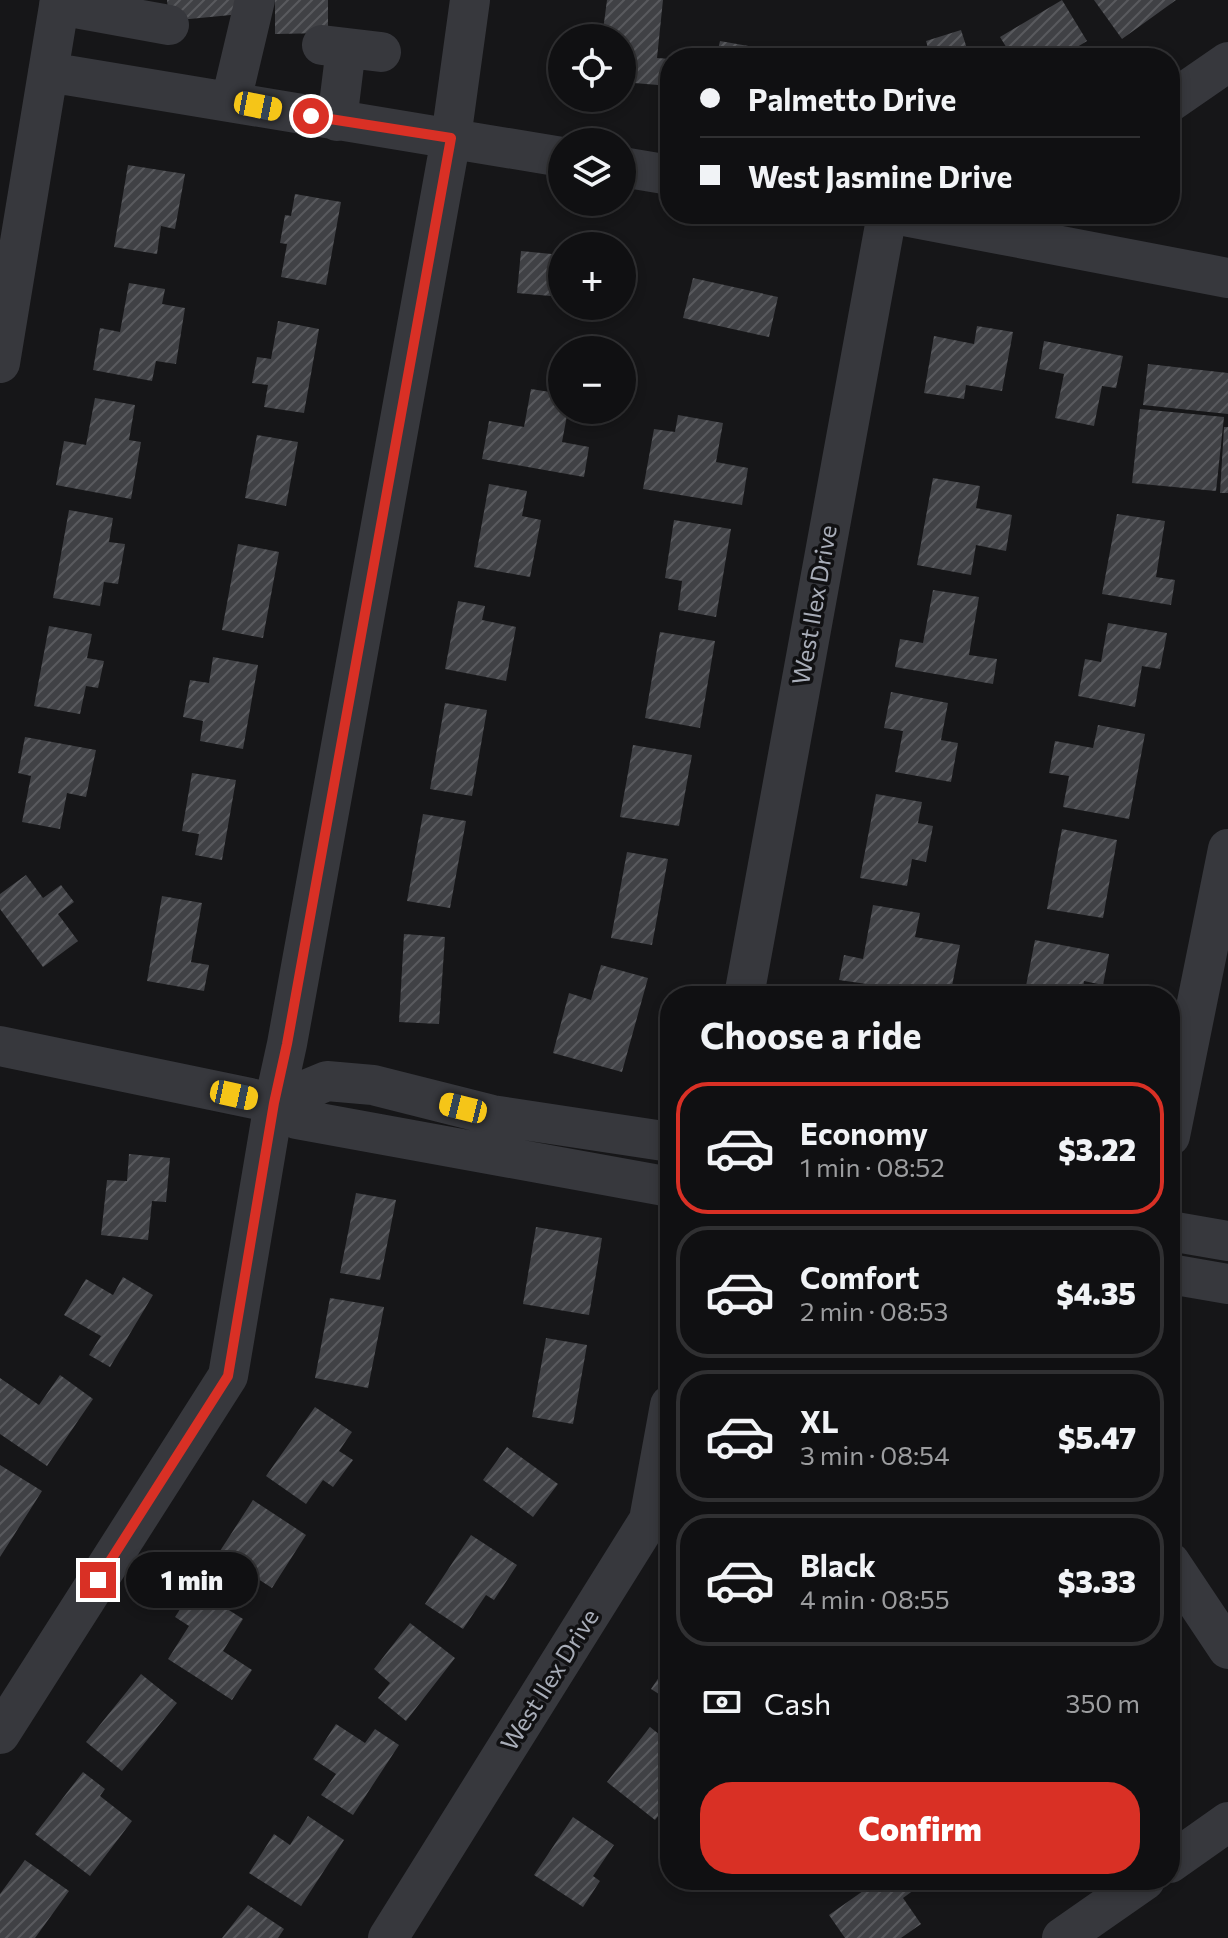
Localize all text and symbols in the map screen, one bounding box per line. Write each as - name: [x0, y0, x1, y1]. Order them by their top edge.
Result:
- map controls: [548, 24, 636, 424]
- button: locate: [548, 24, 636, 112]
- text: Palmetto Drive: [748, 80, 956, 117]
- car: [232, 90, 284, 122]
- route start: [293, 98, 329, 134]
- button: layers: [548, 128, 636, 216]
- text: West Jasmine Drive: [748, 157, 1012, 194]
- button: +: [548, 232, 636, 320]
- button: −: [548, 336, 636, 424]
- street label: West Ilex Drive: [785, 523, 842, 687]
- text: Choose a ride: [700, 1012, 921, 1056]
- car: [208, 1078, 260, 1112]
- car: [437, 1091, 489, 1125]
- icon: car: [704, 1112, 776, 1184]
- text: Economy: [800, 1114, 928, 1151]
- text: $3.22: [1058, 1130, 1136, 1167]
- text: 1 min · 08:52: [800, 1151, 945, 1182]
- icon: car: [704, 1256, 776, 1328]
- text: Comfort: [800, 1258, 919, 1295]
- text: $4.35: [1056, 1274, 1136, 1311]
- text: 2 min · 08:53: [800, 1295, 948, 1326]
- icon: car: [704, 1400, 776, 1472]
- text: XL: [800, 1402, 839, 1439]
- text: $5.47: [1058, 1418, 1136, 1455]
- text: 3 min · 08:54: [800, 1439, 950, 1470]
- icon: car: [704, 1544, 776, 1616]
- text: Black: [800, 1546, 876, 1583]
- callout: 1 min: [126, 1552, 258, 1608]
- route end: [80, 1562, 116, 1598]
- text: $3.33: [1058, 1562, 1136, 1599]
- text: 1 min: [161, 1564, 223, 1595]
- text: 4 min · 08:55: [800, 1583, 950, 1614]
- street label: West Ilex Drive: [494, 1603, 604, 1755]
- icon: cash: [700, 1680, 744, 1724]
- text: Cash: [764, 1684, 831, 1721]
- text: 350 m: [1066, 1687, 1140, 1718]
- button: Confirm: [700, 1782, 1140, 1874]

